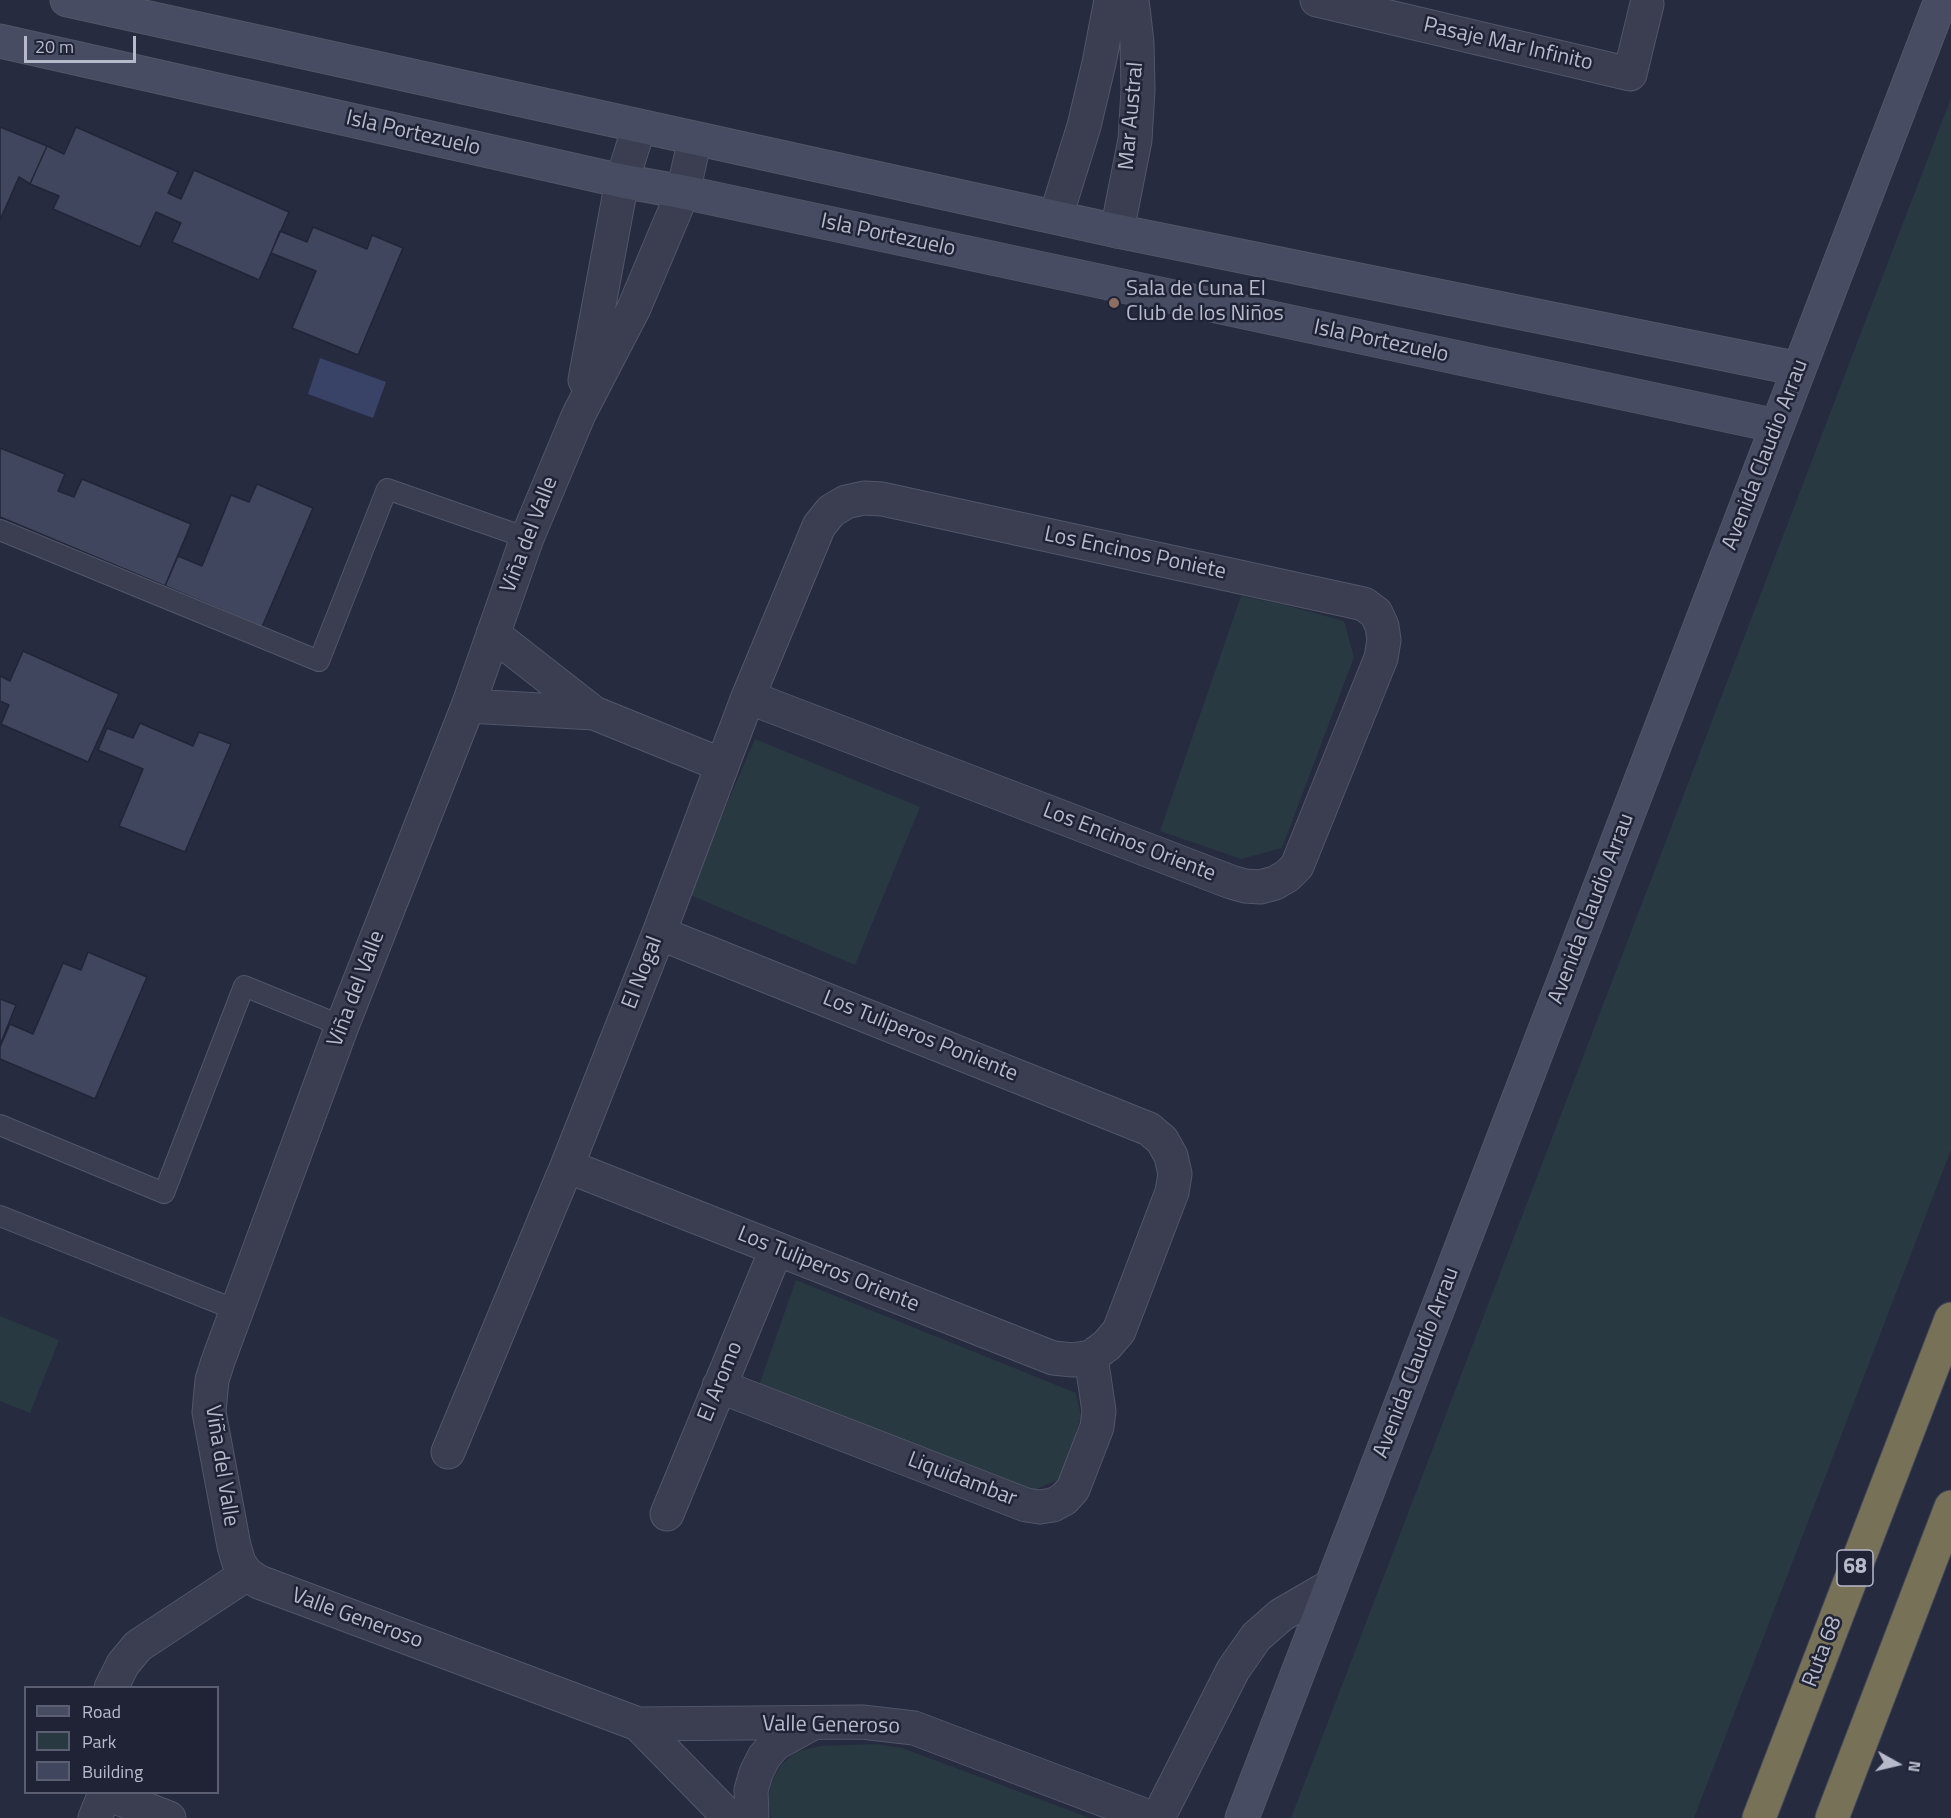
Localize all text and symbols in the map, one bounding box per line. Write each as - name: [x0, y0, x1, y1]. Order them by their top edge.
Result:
- street label: Pasaje Mar Infinito: [1421, 13, 1595, 77]
- scale bar: [27, 24, 140, 62]
- text: 20 m: [35, 33, 74, 60]
- street label: Mar Austral: [1114, 61, 1150, 171]
- street label: Isla Portezuelo: [343, 106, 483, 162]
- street label: Isla Portezuelo: [818, 209, 958, 263]
- place label: Sala de Cuna El Club de los Niños: [1126, 277, 1284, 328]
- marker: Sala de Cuna El Club de los Niños: [1107, 296, 1121, 310]
- street label: Isla Portezuelo: [1311, 315, 1451, 369]
- street label: Avenida Claudio Arrau: [1717, 356, 1815, 554]
- street label: Viña del Valle: [496, 473, 564, 597]
- street label: Los Encinos Poniete: [1042, 522, 1228, 586]
- street label: Los Encinos Oriente: [1039, 798, 1219, 888]
- street label: Avenida Claudio Arrau: [1543, 810, 1641, 1008]
- street label: Viña del Valle: [323, 927, 391, 1051]
- street label: El Nogal: [617, 933, 669, 1013]
- street label: Los Tuliperos Poniente: [819, 986, 1021, 1088]
- street label: Los Tuliperos Oriente: [733, 1221, 923, 1319]
- street label: Avenida Claudio Arrau: [1368, 1264, 1466, 1462]
- street label: El Aromo: [693, 1338, 749, 1426]
- street label: Viña del Valle: [198, 1403, 244, 1529]
- street label: Liquidambar: [904, 1447, 1020, 1513]
- road number: 68: [1837, 1550, 1873, 1586]
- street label: Valle Generoso: [288, 1583, 426, 1655]
- street label: Ruta 68: [1798, 1613, 1848, 1691]
- legend: [24, 1686, 219, 1794]
- text: Road: [82, 1698, 121, 1725]
- street label: Valle Generoso: [762, 1712, 900, 1740]
- text: Park: [82, 1728, 116, 1755]
- north arrow: [1867, 1734, 1927, 1794]
- text: Building: [82, 1758, 143, 1785]
- text: N: [1902, 1759, 1927, 1774]

